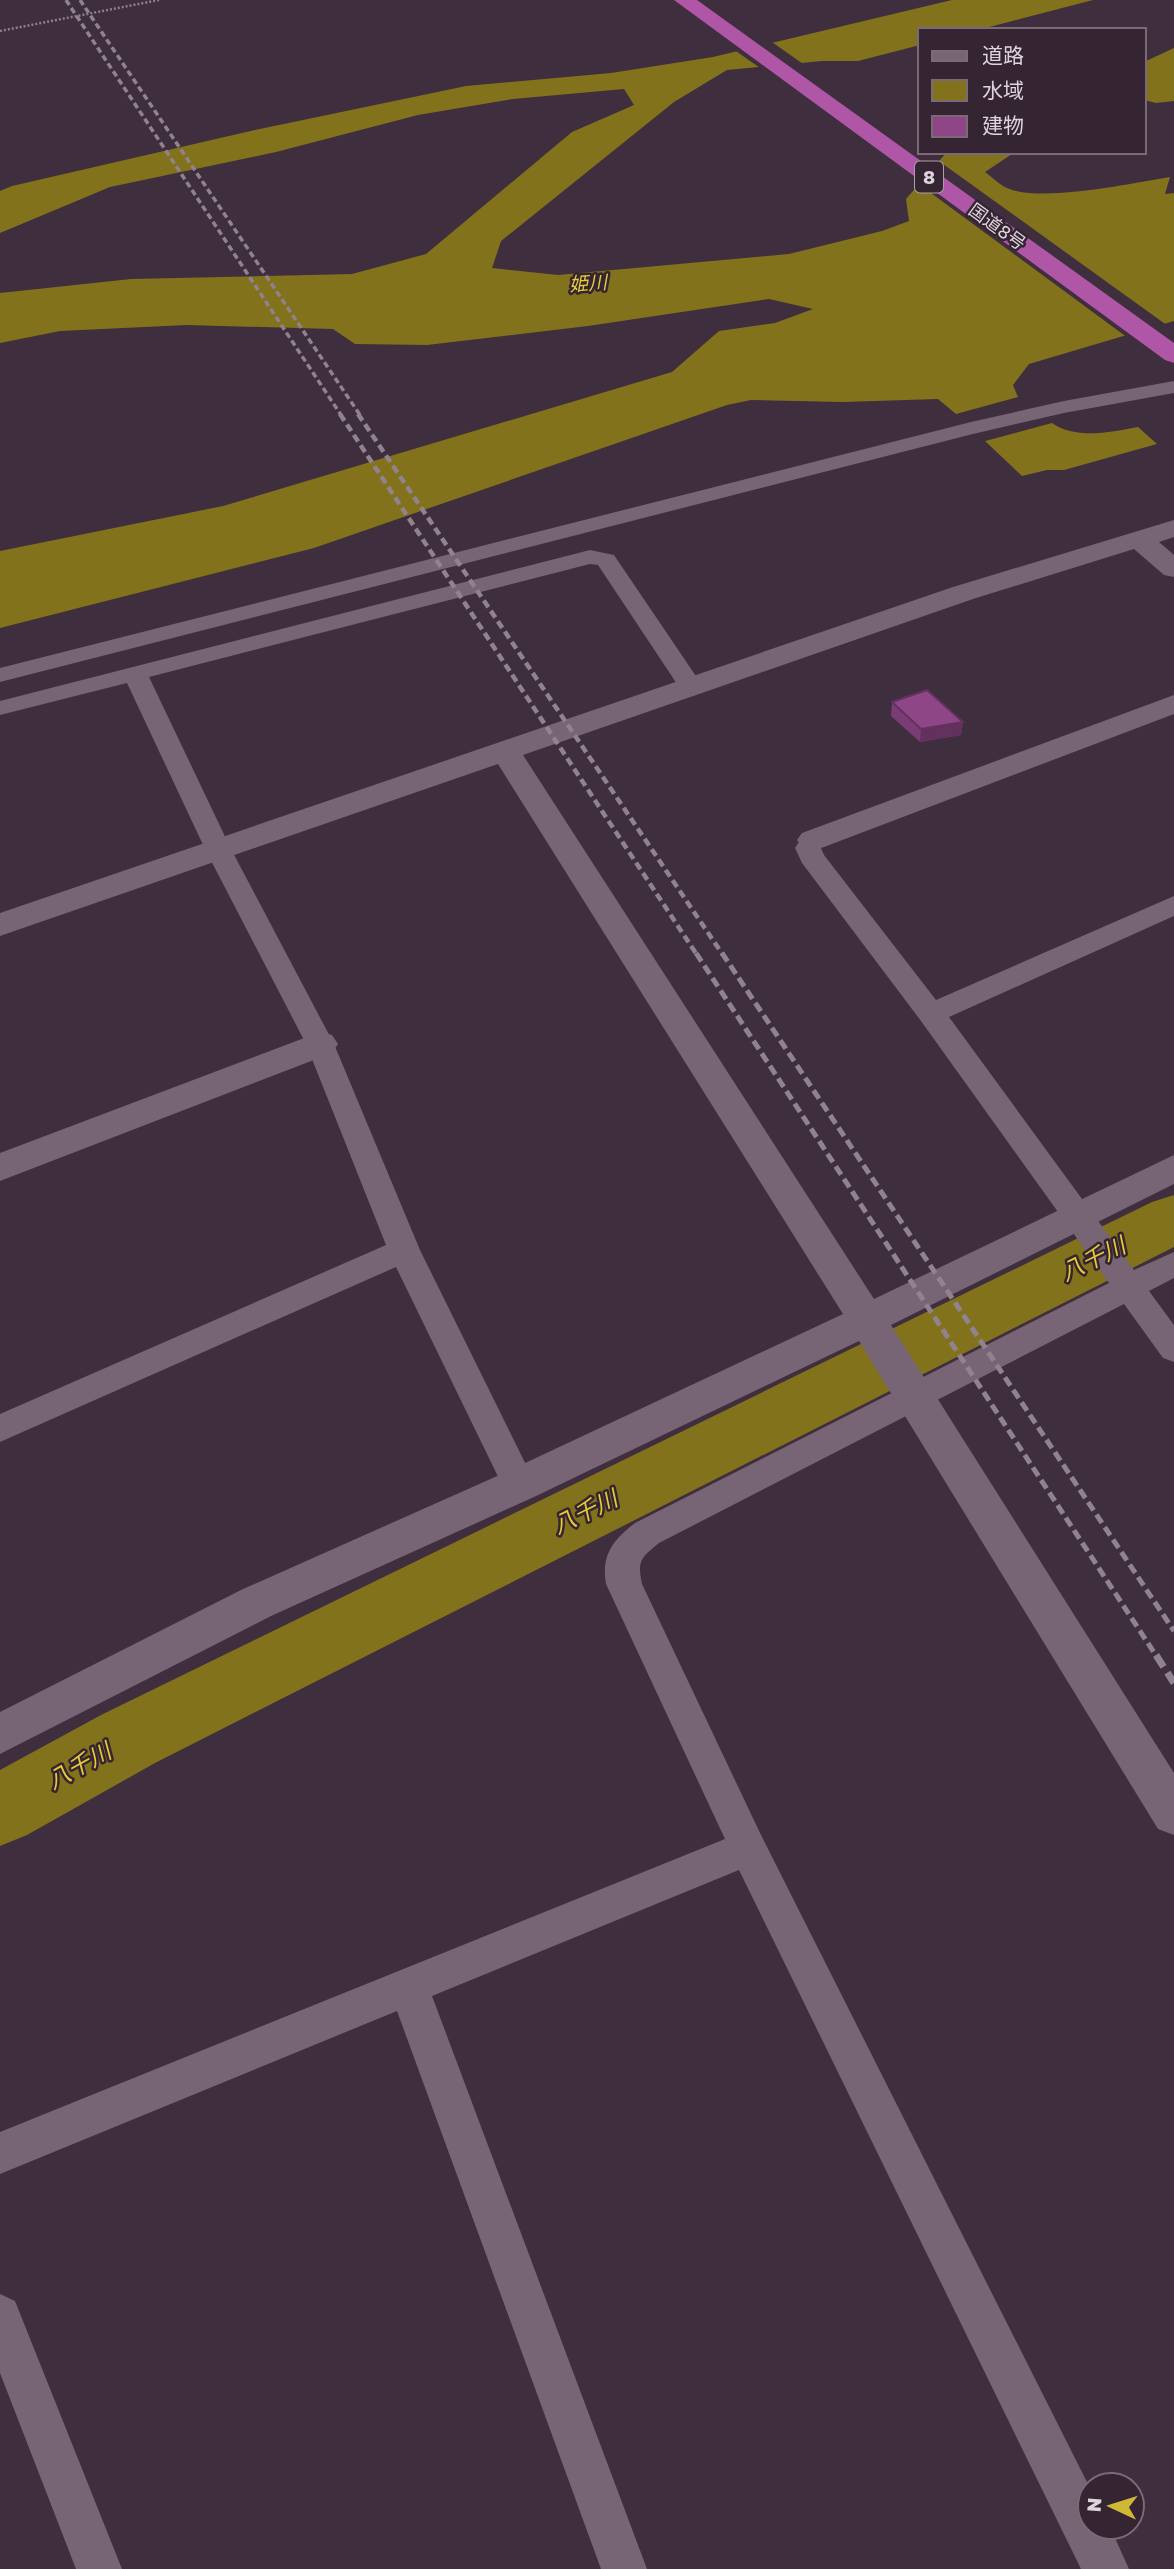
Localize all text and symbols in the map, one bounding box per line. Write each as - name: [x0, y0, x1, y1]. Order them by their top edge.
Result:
- legend: [918, 28, 1146, 154]
- text: 道路: [982, 42, 1024, 68]
- text: 水域: [982, 77, 1024, 103]
- text: 建物: [982, 112, 1024, 138]
- road number: 8: [915, 162, 943, 192]
- street label: 国道8号: [965, 198, 1030, 254]
- water label: 姫川: [568, 270, 610, 295]
- water label: 八千川: [1055, 1229, 1132, 1286]
- water label: 八千川: [547, 1482, 624, 1539]
- water label: 八千川: [42, 1735, 118, 1794]
- north arrow: [1076, 2471, 1146, 2541]
- text: N: [1082, 2497, 1106, 2513]

